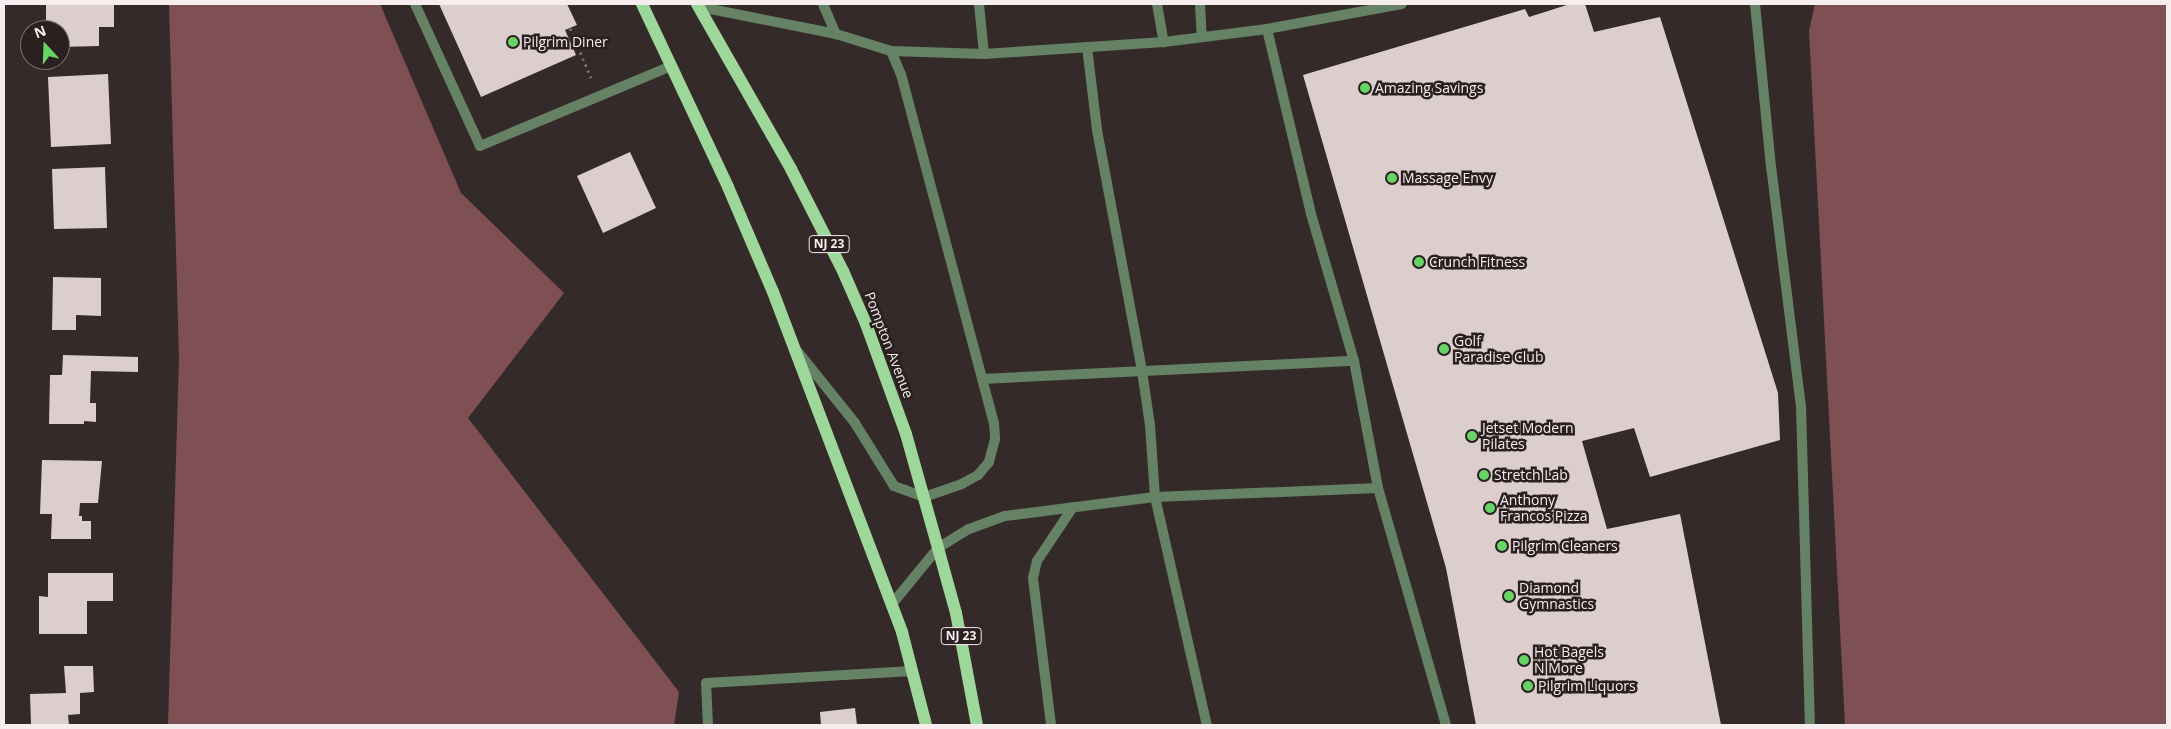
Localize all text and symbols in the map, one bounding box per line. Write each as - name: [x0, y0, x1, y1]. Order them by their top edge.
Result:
- north arrow: [20, 20, 70, 70]
- text: N: [31, 21, 49, 42]
- place label: Pilgrim Diner: [523, 34, 608, 50]
- marker: Pilgrim Diner: [507, 36, 519, 48]
- place label: Amazing Savings: [1375, 80, 1483, 96]
- marker: Amazing Savings: [1359, 82, 1371, 94]
- place label: Massage Envy: [1402, 170, 1493, 186]
- marker: Massage Envy: [1386, 172, 1398, 184]
- road number: NJ 23: [808, 234, 850, 253]
- place label: Crunch Fitness: [1429, 254, 1525, 270]
- marker: Crunch Fitness: [1413, 256, 1425, 268]
- street label: Pompton Avenue: [861, 289, 917, 401]
- place label: Golf Paradise Club: [1454, 333, 1543, 366]
- marker: Golf Paradise Club: [1438, 343, 1450, 355]
- place label: Jetset Modern Pilates: [1482, 420, 1574, 452]
- marker: Jetset Modern Pilates: [1466, 430, 1478, 442]
- place label: Stretch Lab: [1494, 467, 1568, 483]
- marker: Stretch Lab: [1478, 469, 1490, 481]
- place label: Anthony Francos Pizza: [1500, 492, 1588, 524]
- marker: Anthony Francos Pizza: [1484, 502, 1496, 514]
- place label: Pilgrim Cleaners: [1512, 538, 1618, 554]
- marker: Pilgrim Cleaners: [1496, 540, 1508, 552]
- place label: Diamond Gymnastics: [1519, 580, 1594, 612]
- marker: Diamond Gymnastics: [1503, 590, 1515, 602]
- road number: NJ 23: [940, 626, 982, 646]
- place label: Hot Bagels N More: [1534, 644, 1604, 676]
- marker: Hot Bagels N More: [1518, 654, 1530, 666]
- place label: Pilgrim Liquors: [1538, 678, 1636, 694]
- marker: Pilgrim Liquors: [1522, 680, 1534, 692]

